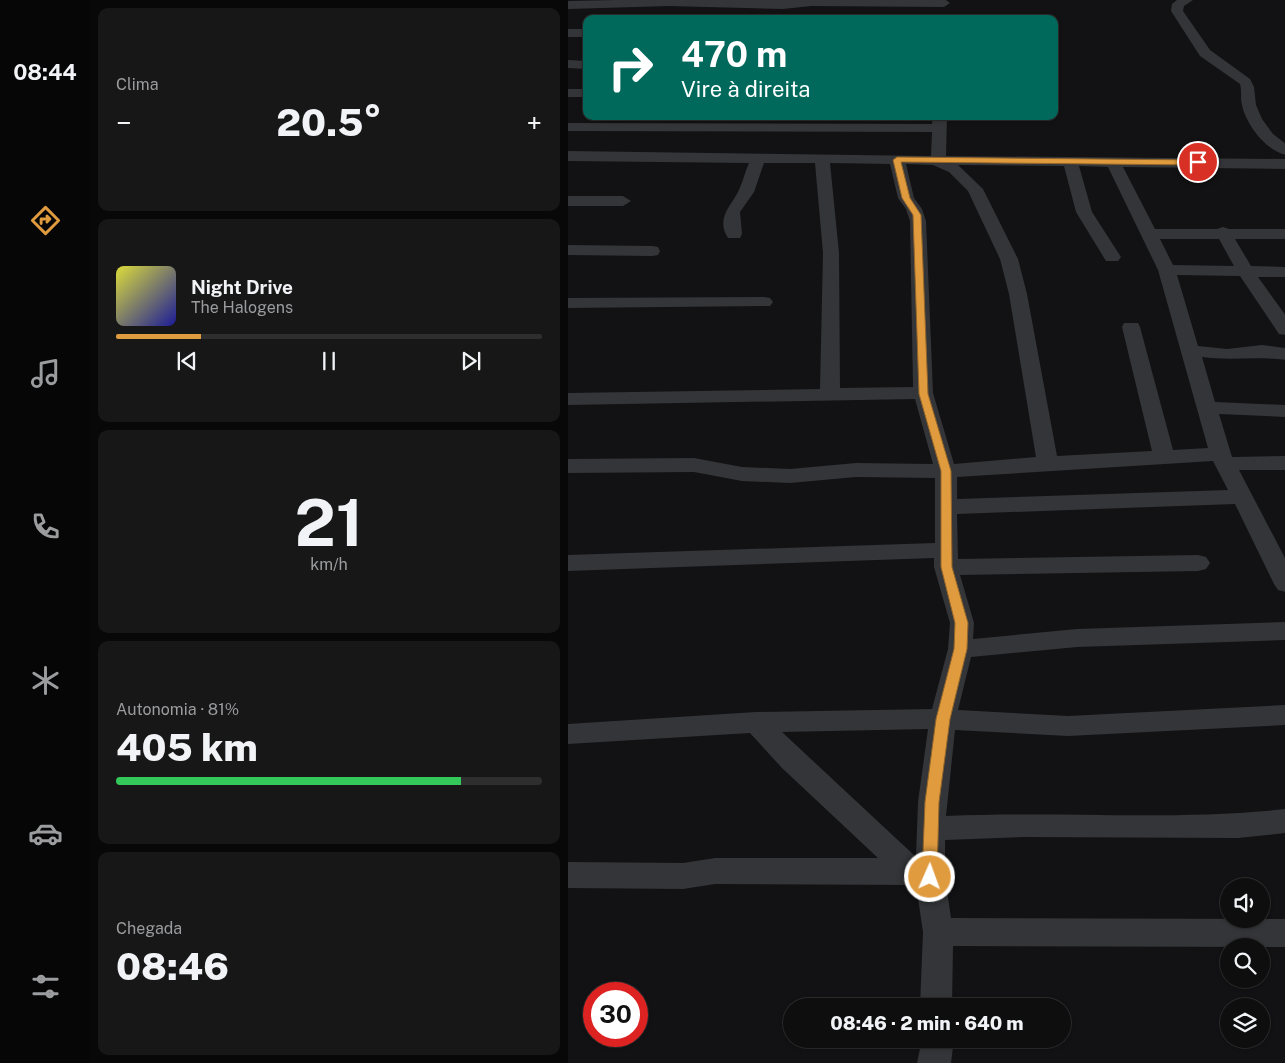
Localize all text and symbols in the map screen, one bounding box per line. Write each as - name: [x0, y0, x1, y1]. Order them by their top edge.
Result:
- text: 470 m: [681, 34, 787, 75]
- icon: right: [598, 35, 663, 100]
- text: 08:44: [13, 59, 77, 85]
- text: Clima: [116, 75, 159, 94]
- text: Vire à direita: [681, 76, 811, 102]
- text: 20.5°: [276, 100, 382, 145]
- text: −: [116, 106, 132, 139]
- text: +: [526, 106, 542, 139]
- pin: [1177, 141, 1219, 183]
- icon: arrive: [1184, 148, 1212, 176]
- icon: directions: [28, 203, 63, 238]
- text: Night Drive: [191, 276, 293, 298]
- text: The Halogens: [191, 298, 293, 317]
- icon: previous: [173, 347, 201, 375]
- icon: pause: [315, 347, 343, 375]
- icon: next: [457, 347, 485, 375]
- icon: music: [28, 356, 63, 391]
- text: 21: [294, 484, 364, 561]
- icon: phone: [28, 509, 63, 544]
- text: km/h: [310, 555, 348, 574]
- icon: climate: [28, 663, 63, 698]
- text: Autonomia · 81%: [116, 700, 239, 719]
- text: 405 km: [116, 725, 258, 770]
- icon: car: [28, 816, 63, 851]
- position arrow: [903, 850, 955, 902]
- map controls: [1220, 878, 1270, 1048]
- button: sound: [1220, 878, 1270, 928]
- text: Chegada: [116, 919, 182, 938]
- button: search: [1220, 938, 1270, 988]
- text: 08:46: [116, 944, 229, 989]
- icon: filters: [28, 969, 63, 1004]
- speed limit sign: 30: [583, 982, 648, 1047]
- button: layers: [1220, 998, 1270, 1048]
- text: 08:46 · 2 min · 640 m: [830, 1012, 1024, 1034]

